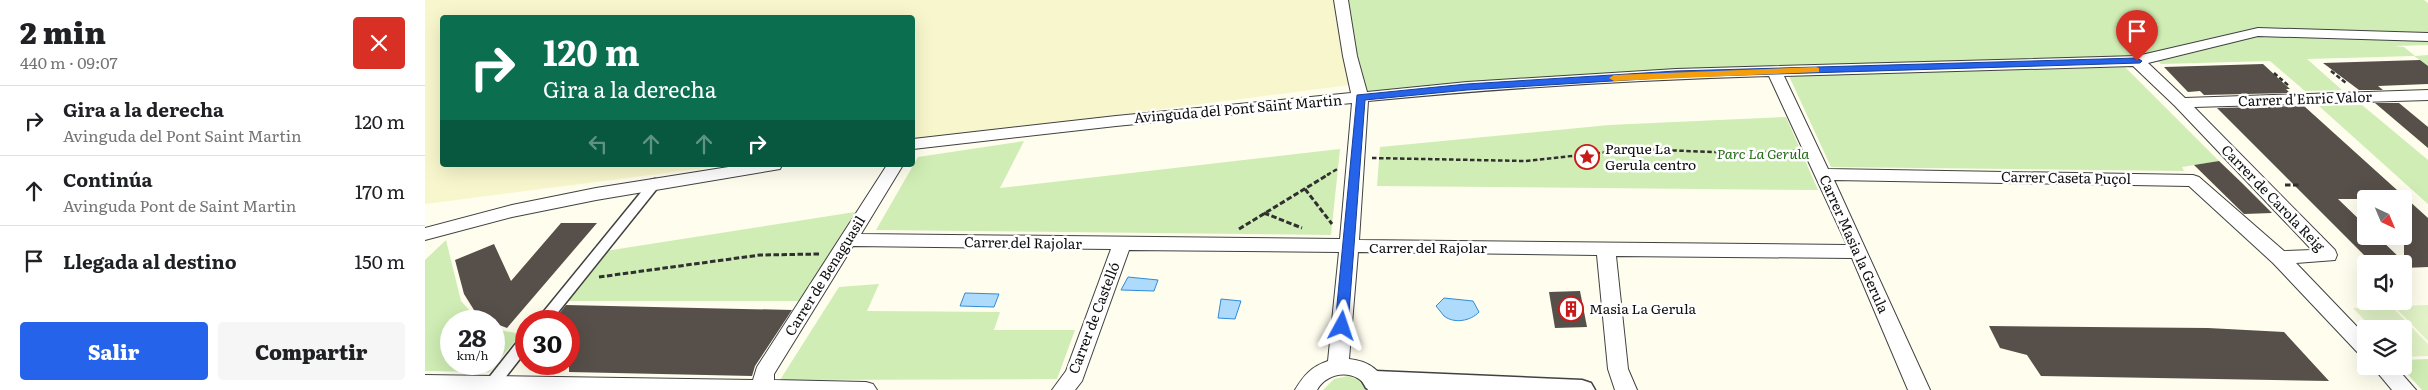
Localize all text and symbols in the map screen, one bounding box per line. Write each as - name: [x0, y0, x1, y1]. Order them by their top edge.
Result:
- text: 2 min: [20, 9, 106, 53]
- pin: [2116, 10, 2158, 61]
- button: close: [353, 17, 405, 69]
- icon: arrive: [2123, 17, 2151, 45]
- text: 120 m: [543, 25, 640, 77]
- icon: right: [460, 35, 525, 100]
- text: 440 m · 09:07: [20, 50, 118, 74]
- text: Gira a la derecha: [543, 72, 717, 105]
- street label: Carrer d'Enric Valor: [2238, 86, 2373, 110]
- street label: Avinguda del Pont Saint Martin: [1133, 89, 1343, 127]
- text: Gira a la derecha: [63, 95, 224, 123]
- icon: right: [20, 107, 48, 135]
- text: 120 m: [354, 107, 405, 135]
- text: Avinguda del Pont Saint Martin: [63, 123, 302, 147]
- icon: left: [584, 130, 612, 158]
- icon: ahead: [637, 130, 665, 158]
- icon: ahead: [690, 130, 718, 158]
- icon: right: [743, 130, 771, 158]
- place label: Parque La Gerula centro: [1605, 138, 1696, 174]
- street label: Carrer de Carola Reig: [2217, 140, 2330, 255]
- park label: Parc La Gerula: [1717, 143, 1809, 163]
- place icon: Parque La Gerula centro: [1574, 144, 1600, 170]
- text: Continúa: [63, 165, 153, 193]
- street label: Carrer Caseta Puçol: [2001, 166, 2131, 188]
- street label: Carrer Masia la Gerula: [1815, 171, 1895, 316]
- icon: ahead: [20, 177, 48, 205]
- text: 170 m: [355, 177, 405, 205]
- north arrow: [2357, 190, 2413, 245]
- map controls: [2357, 190, 2412, 375]
- text: Avinguda Pont de Saint Martin: [63, 193, 296, 217]
- street label: Carrer de Benaguasil: [779, 211, 869, 339]
- street label: Carrer del Rajolar: [964, 231, 1083, 253]
- street label: Carrer del Rajolar: [1369, 237, 1487, 257]
- icon: arrive: [20, 247, 48, 275]
- text: Llegada al destino: [63, 247, 237, 275]
- text: 150 m: [354, 247, 405, 275]
- button: sound: [2357, 255, 2412, 310]
- street label: Carrer de Castelló: [1062, 259, 1124, 377]
- building icon: Masia La Gerula: [1558, 296, 1584, 322]
- place label: Masia La Gerula: [1589, 298, 1697, 318]
- position arrow: [1315, 299, 1367, 351]
- speed limit sign: 30: [515, 310, 580, 375]
- text: 28: [458, 318, 487, 355]
- button: layers: [2357, 320, 2412, 375]
- button: Salir: [20, 322, 208, 380]
- button: Compartir: [218, 322, 405, 380]
- text: km/h: [457, 346, 488, 364]

